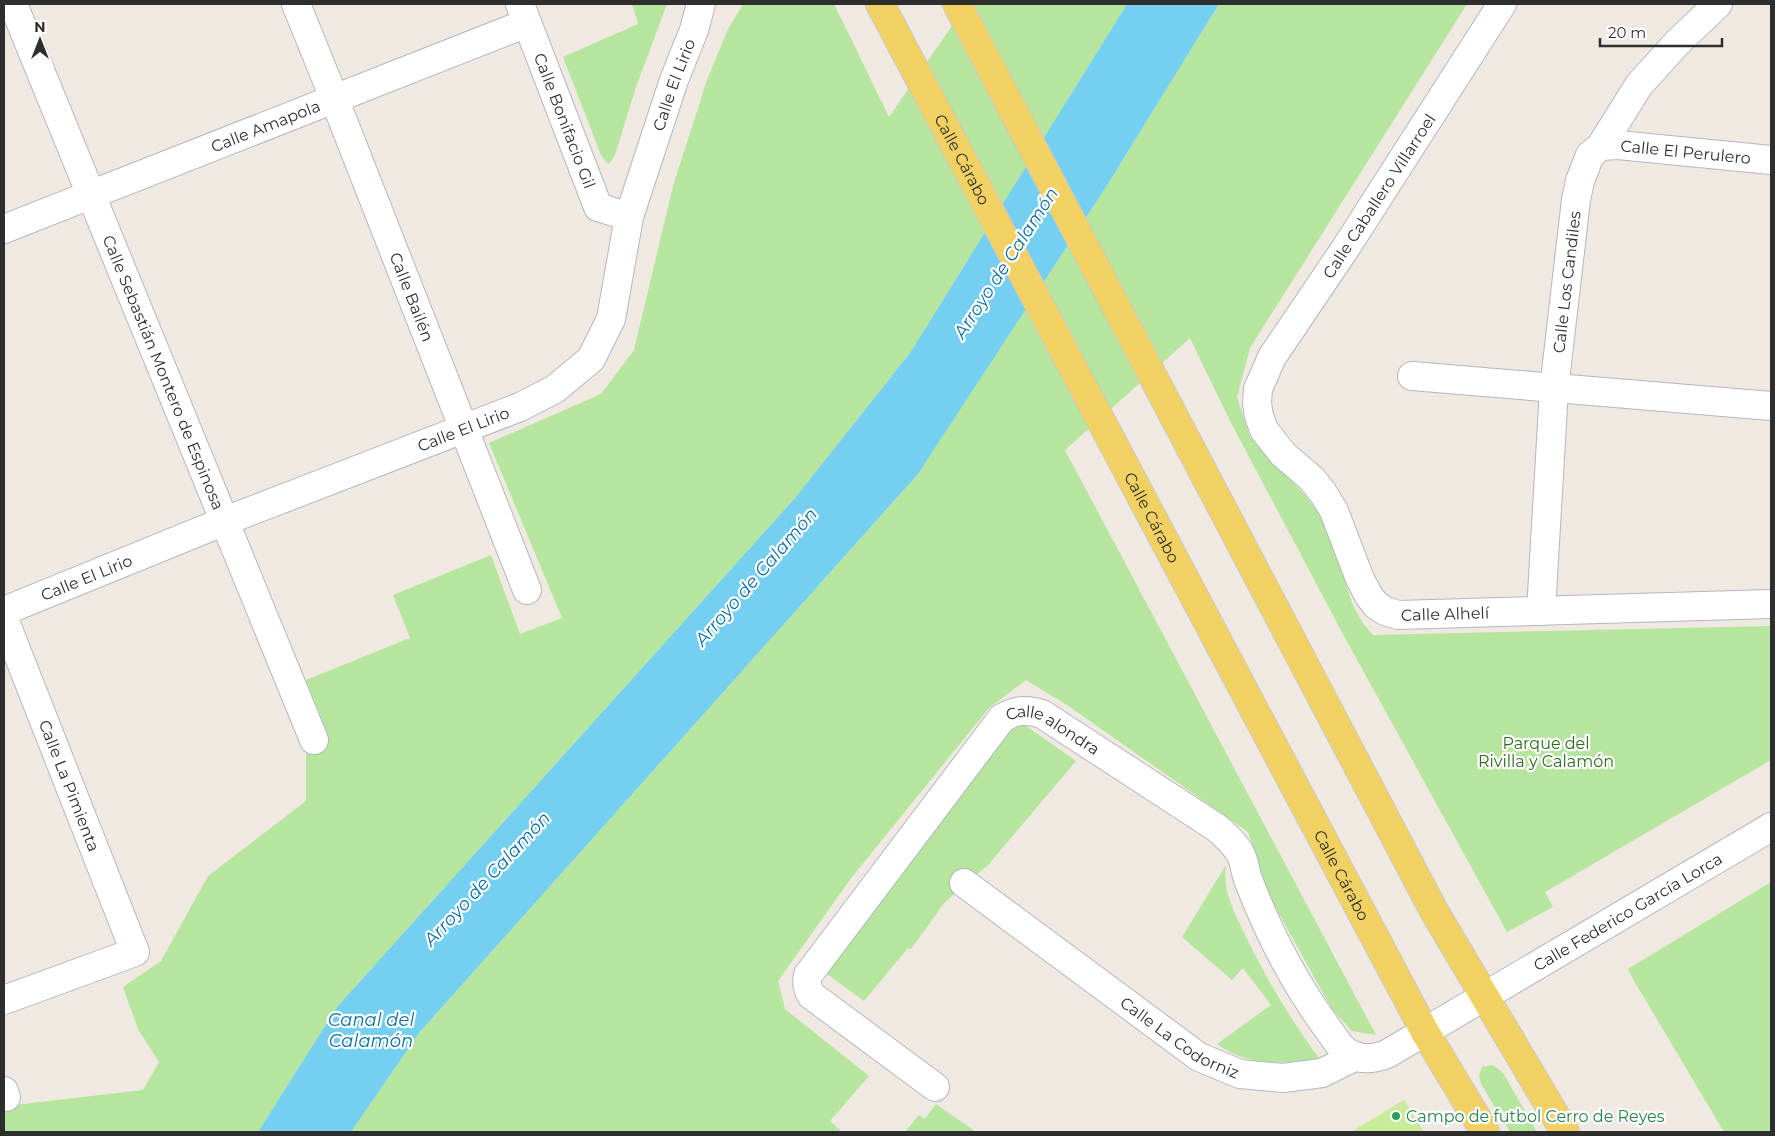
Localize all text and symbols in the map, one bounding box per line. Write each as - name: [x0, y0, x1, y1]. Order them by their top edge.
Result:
- north arrow: [15, 15, 65, 65]
- scale bar: [1600, 15, 1722, 47]
- text: N: [34, 18, 46, 36]
- text: 20 m: [1608, 23, 1646, 42]
- street label: Calle El Lirio: [649, 36, 700, 133]
- street label: Calle Bonifacio Gil: [530, 50, 599, 191]
- street label: Calle Amapola: [208, 96, 323, 157]
- street label: Calle Caballero Villarroel: [1319, 110, 1440, 282]
- street label: Calle Cárabo: [930, 111, 994, 208]
- street label: Calle El Perulero: [1620, 136, 1752, 168]
- water label: Arroyo de Calamón: [948, 183, 1063, 343]
- street label: Calle Los Candiles: [1549, 210, 1585, 354]
- street label: Calle Sebastián Montero de Espinosa: [99, 232, 228, 513]
- street label: Calle Bailén: [386, 250, 438, 344]
- street label: Calle El Lirio: [415, 403, 512, 456]
- street label: Calle Cárabo: [1120, 469, 1184, 566]
- water label: Arroyo de Calamón: [689, 504, 822, 651]
- street label: Calle El Lirio: [38, 551, 135, 605]
- street label: Calle Alhelí: [1401, 603, 1490, 625]
- street label: Calle alondra: [1003, 702, 1103, 759]
- street label: Calle La Pimienta: [35, 717, 103, 854]
- park label: Parque del Rivilla y Calamón: [1478, 734, 1614, 771]
- water label: Arroyo de Calamón: [418, 807, 555, 951]
- street label: Calle Cárabo: [1310, 827, 1373, 924]
- street label: Calle Federico García Lorca: [1530, 849, 1726, 975]
- street label: Calle La Codorniz: [1116, 993, 1242, 1083]
- water label: Canal del Calamón: [328, 1009, 414, 1052]
- place label: Campo de futbol Cerro de Reyes: [1406, 1107, 1665, 1126]
- marker: Campo de futbol Cerro de Reyes: [1390, 1110, 1402, 1122]

